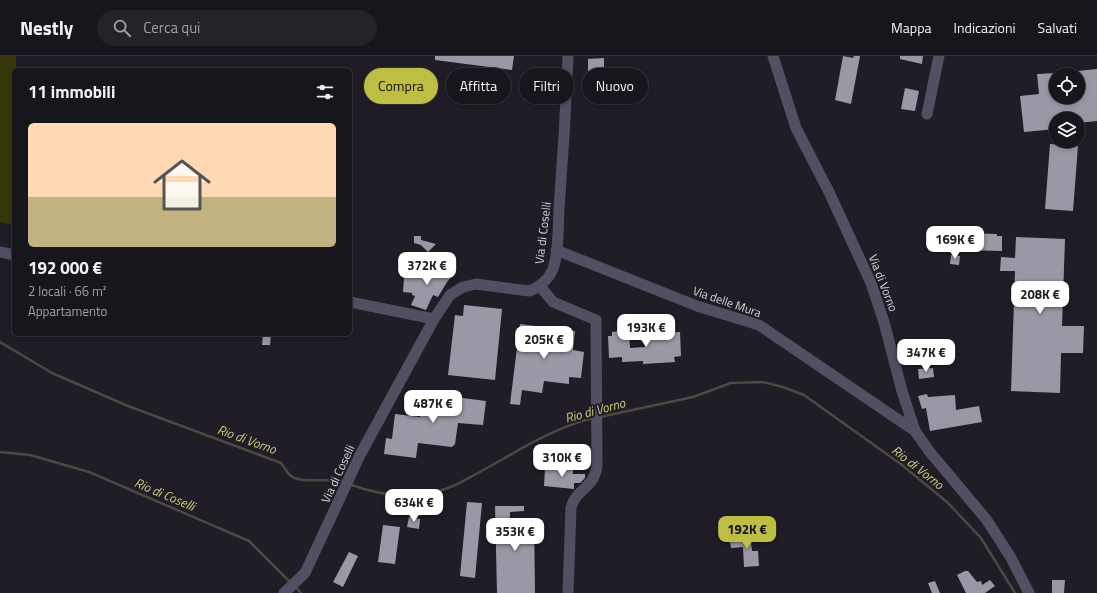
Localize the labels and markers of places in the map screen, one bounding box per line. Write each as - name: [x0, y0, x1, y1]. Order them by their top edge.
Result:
- pin: 169K €: [922, 226, 988, 260]
- pin: 372K €: [394, 252, 460, 286]
- pin: 208K €: [1007, 281, 1073, 315]
- pin: 193K €: [613, 314, 679, 348]
- pin: 205K €: [511, 326, 577, 360]
- pin: 347K €: [893, 339, 959, 373]
- pin: 487K €: [400, 390, 466, 424]
- pin: 310K €: [529, 444, 595, 478]
- pin: 634K €: [381, 489, 447, 523]
- pin: 192K €: [714, 516, 780, 550]
- pin: 353K €: [482, 518, 548, 552]

